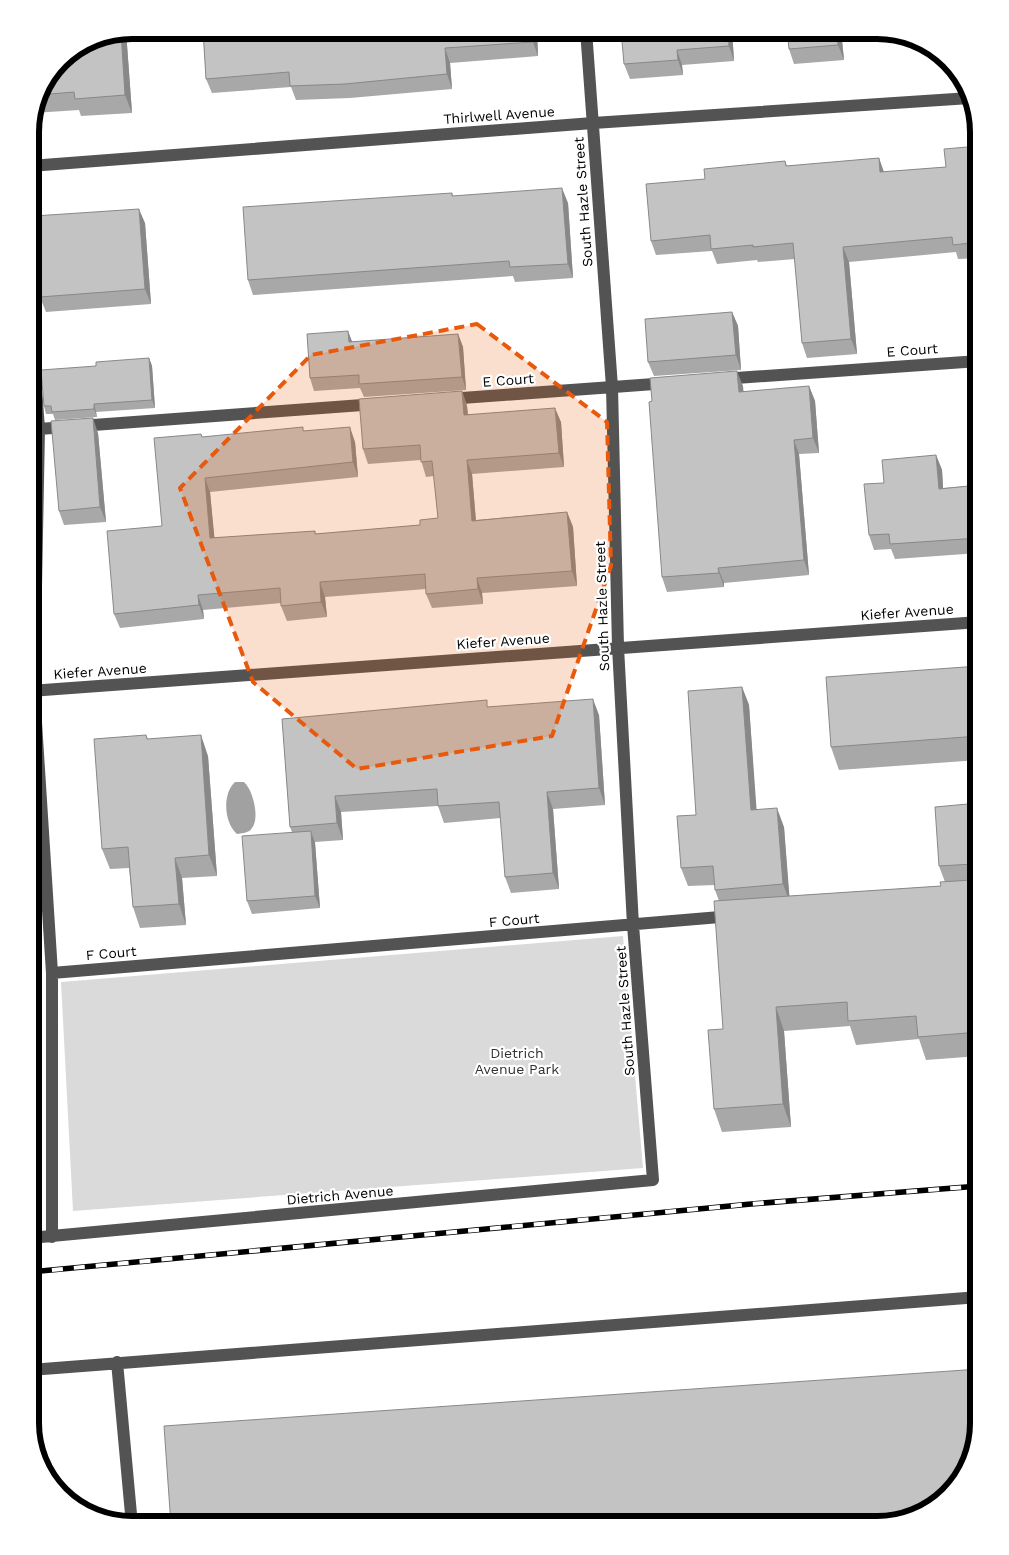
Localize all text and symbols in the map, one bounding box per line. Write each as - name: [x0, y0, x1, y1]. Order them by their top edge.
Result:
- street label: Thirlwell Avenue: [443, 103, 555, 127]
- street label: South Hazle Street: [570, 136, 596, 267]
- street label: E Court: [886, 340, 938, 360]
- street label: E Court: [482, 370, 534, 390]
- street label: South Hazle Street: [592, 541, 612, 671]
- street label: Kiefer Avenue: [860, 601, 954, 623]
- street label: Kiefer Avenue: [456, 630, 550, 652]
- street label: Kiefer Avenue: [53, 660, 147, 682]
- street label: F Court: [488, 910, 540, 930]
- street label: F Court: [85, 943, 137, 963]
- street label: South Hazle Street: [612, 945, 638, 1076]
- park label: Dietrich Avenue Park: [475, 1045, 559, 1077]
- street label: Dietrich Avenue: [286, 1182, 394, 1208]

